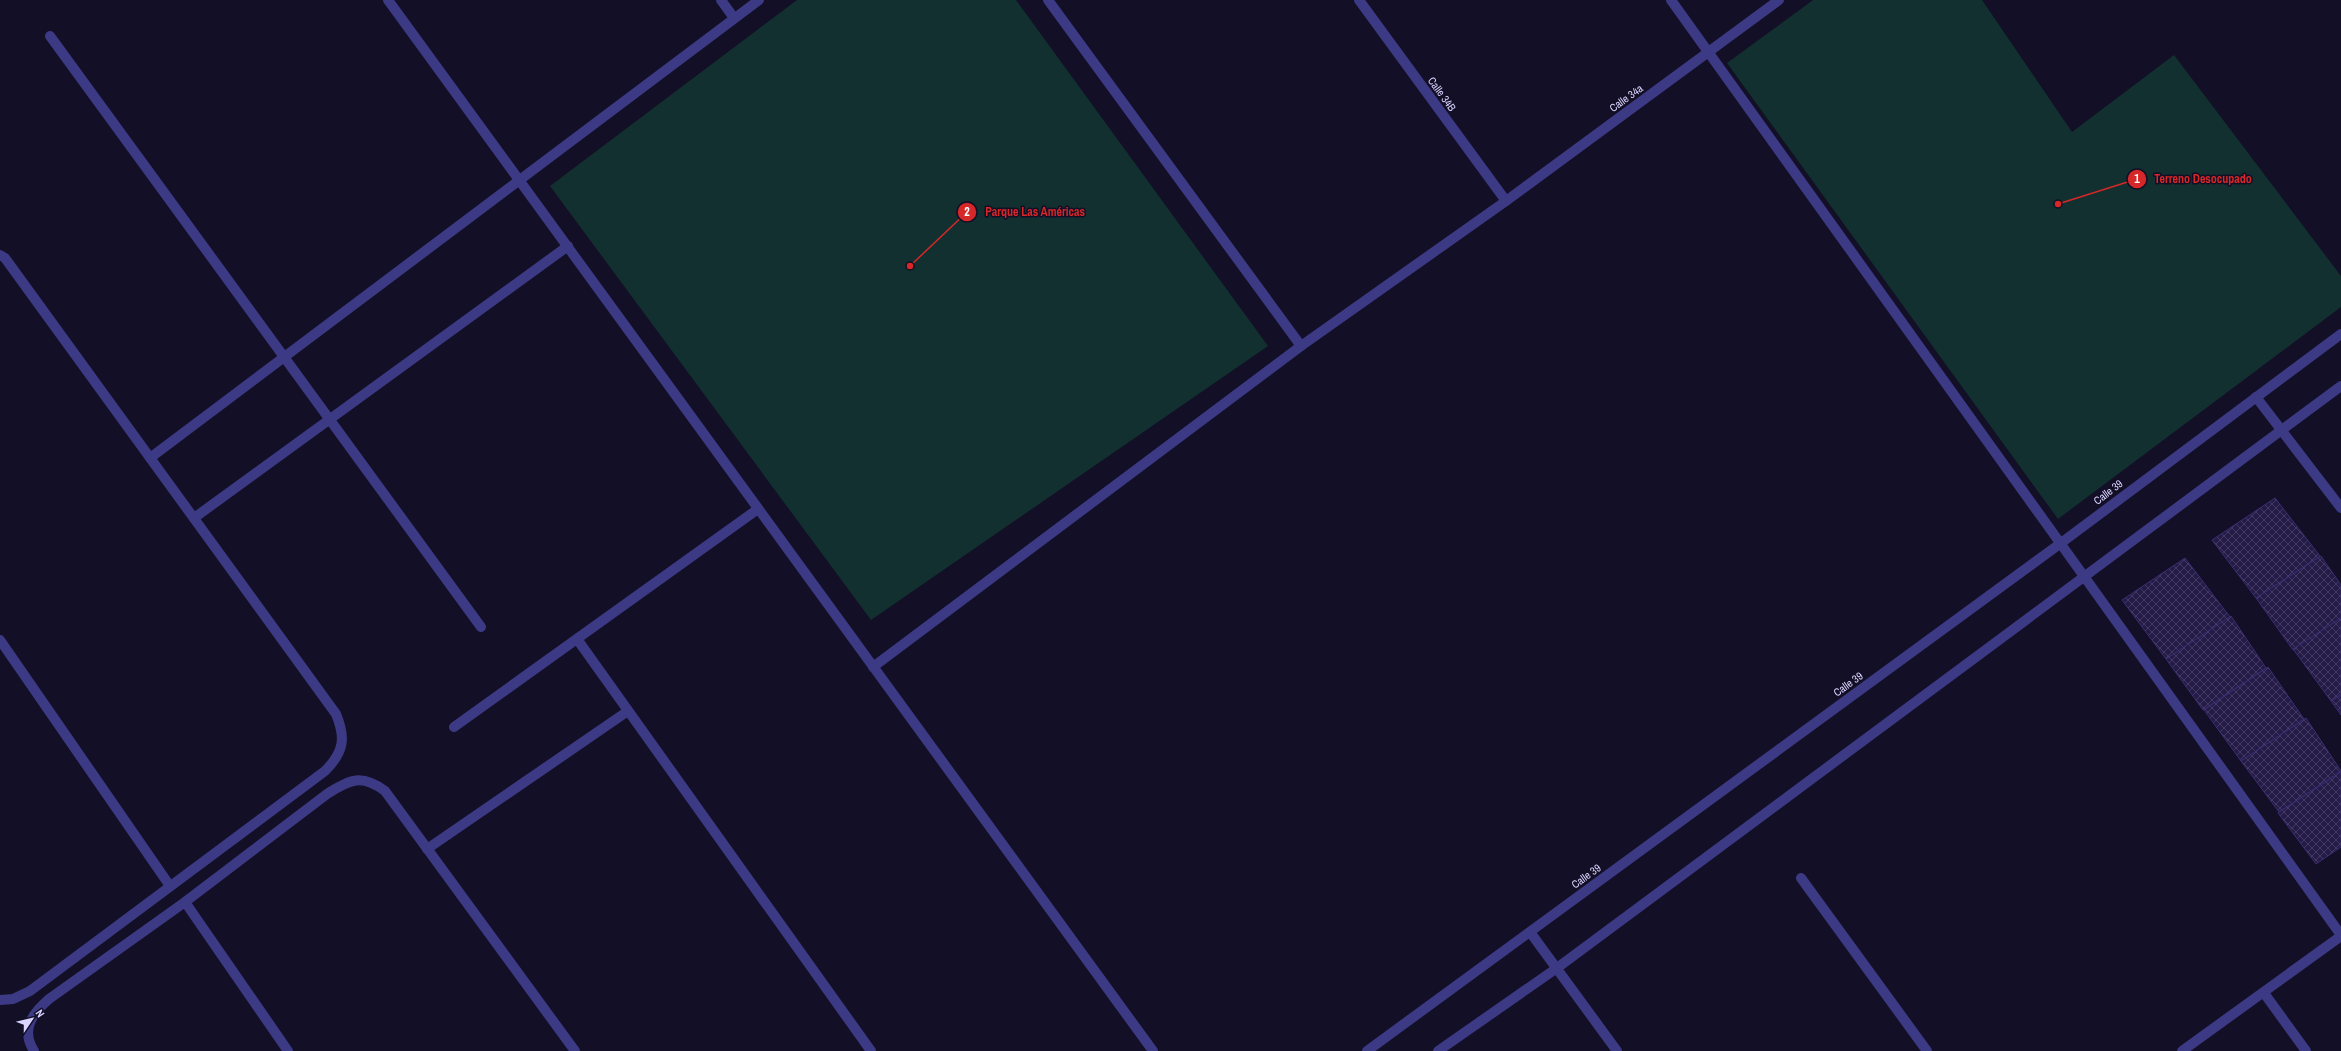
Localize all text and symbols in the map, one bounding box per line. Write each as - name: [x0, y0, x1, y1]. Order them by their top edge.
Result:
- street label: Calle 34B: [1425, 74, 1459, 114]
- street label: Calle 34a: [1606, 81, 1646, 115]
- callout: Terreno Desocupado: [2127, 167, 2260, 191]
- text: 1: [2134, 171, 2140, 187]
- text: Terreno Desocupado: [2154, 171, 2252, 187]
- callout: Parque Las Américas: [957, 200, 1093, 224]
- text: 2: [964, 204, 970, 220]
- text: Parque Las Américas: [985, 204, 1085, 220]
- street label: Calle 39: [2091, 476, 2125, 508]
- street label: Calle 39: [1830, 669, 1866, 699]
- street label: Calle 39: [1568, 861, 1604, 891]
- north arrow: [12, 999, 52, 1039]
- text: N: [33, 1007, 48, 1020]

